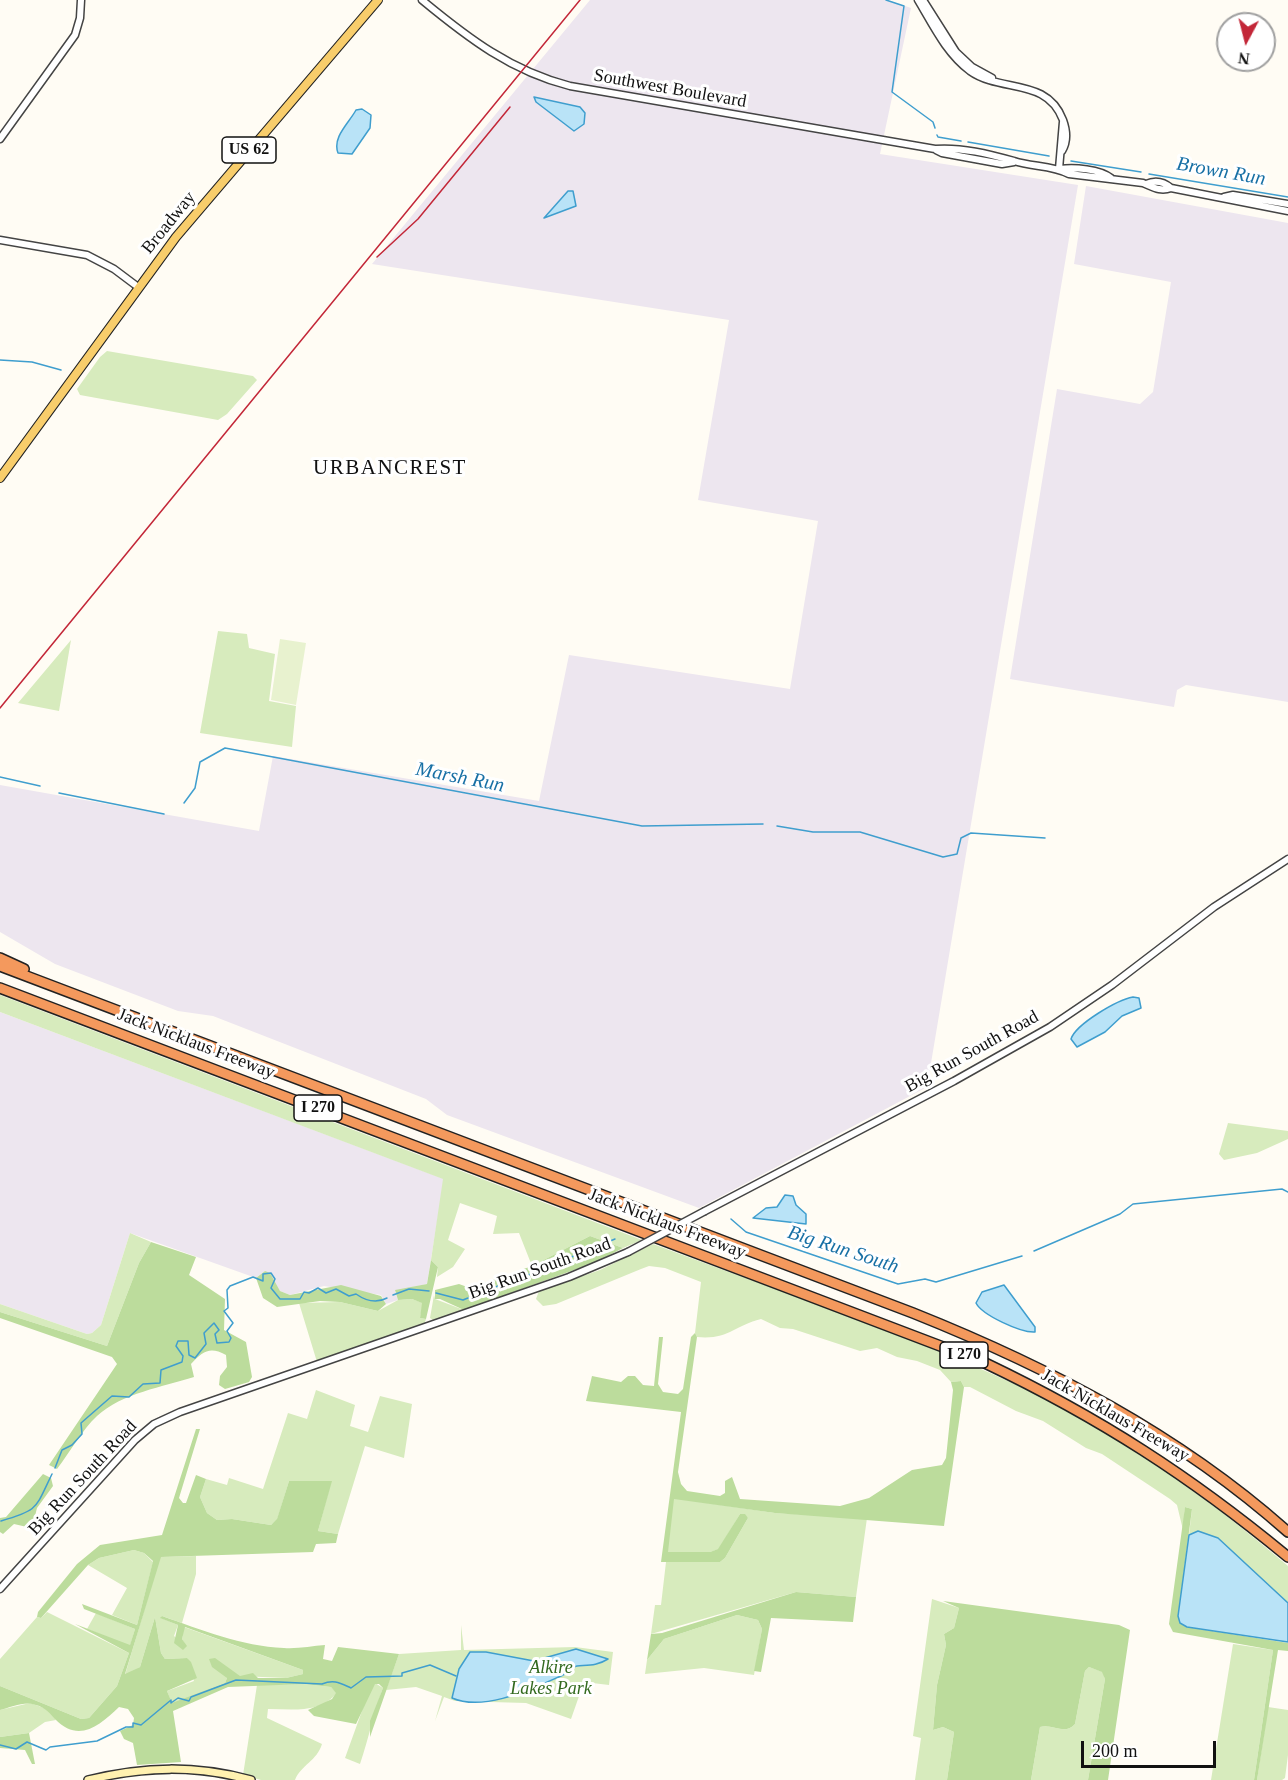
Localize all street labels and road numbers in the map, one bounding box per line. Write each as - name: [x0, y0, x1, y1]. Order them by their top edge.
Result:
- street label: Southwest Boulevard: [592, 65, 748, 113]
- road number: US 62: [222, 137, 276, 163]
- street label: Broadway: [137, 187, 201, 259]
- street label: Jack Nicklaus Freeway: [114, 1004, 278, 1084]
- street label: Big Run South Road: [901, 1006, 1043, 1098]
- road number: I 270: [294, 1095, 342, 1121]
- street label: Jack Nicklaus Freeway: [585, 1184, 749, 1264]
- street label: Big Run South Road: [466, 1233, 614, 1305]
- road number: I 270: [940, 1342, 988, 1368]
- street label: Jack Nicklaus Freeway: [1037, 1365, 1193, 1467]
- street label: Big Run South Road: [24, 1416, 142, 1540]

